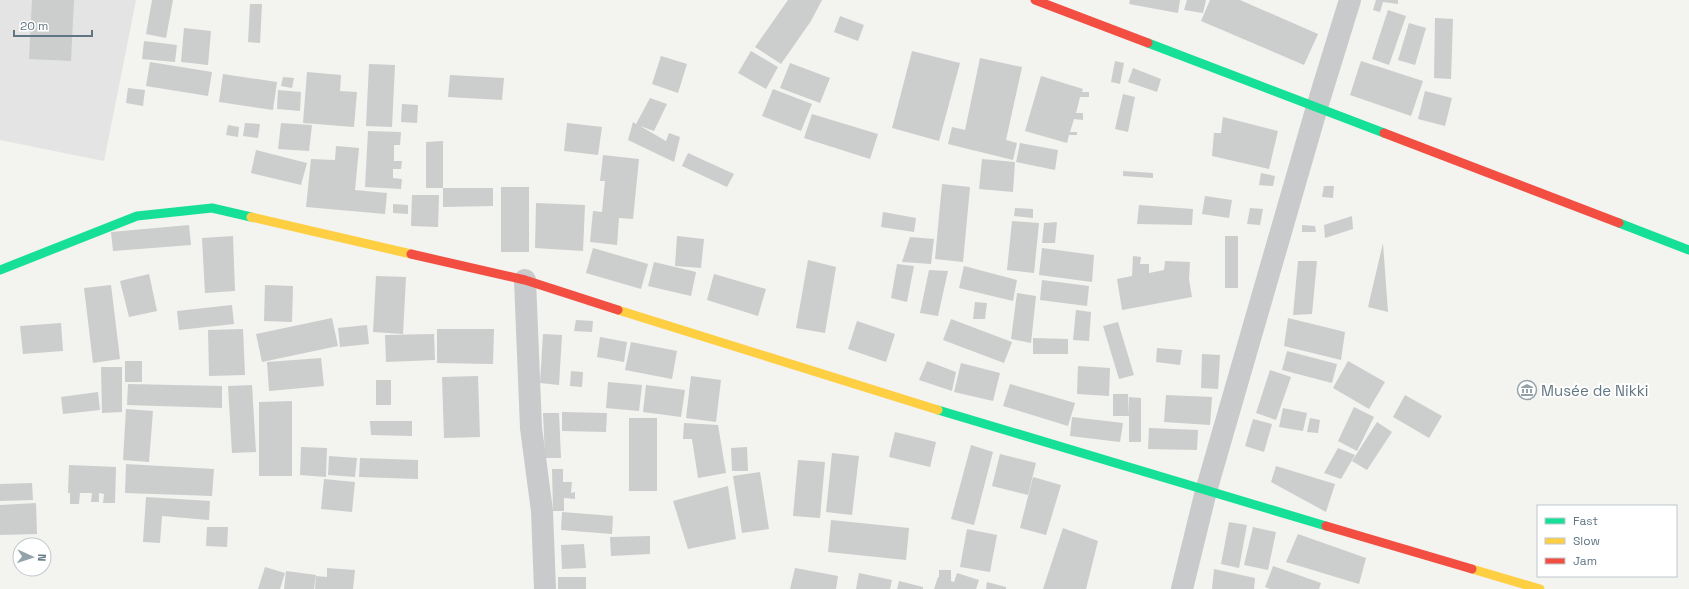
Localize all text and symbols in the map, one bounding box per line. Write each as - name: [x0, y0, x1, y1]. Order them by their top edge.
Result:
- scale bar: [14, 12, 92, 38]
- text: 20 m: [20, 18, 48, 34]
- museum icon: Musée de Nikki: [1516, 379, 1538, 401]
- place label: Musée de Nikki: [1541, 381, 1649, 400]
- legend: [1537, 505, 1677, 577]
- text: Fast: [1573, 513, 1598, 529]
- text: Slow: [1573, 533, 1600, 549]
- north arrow: [12, 537, 52, 577]
- text: N: [35, 553, 49, 562]
- text: Jam: [1573, 553, 1597, 569]

